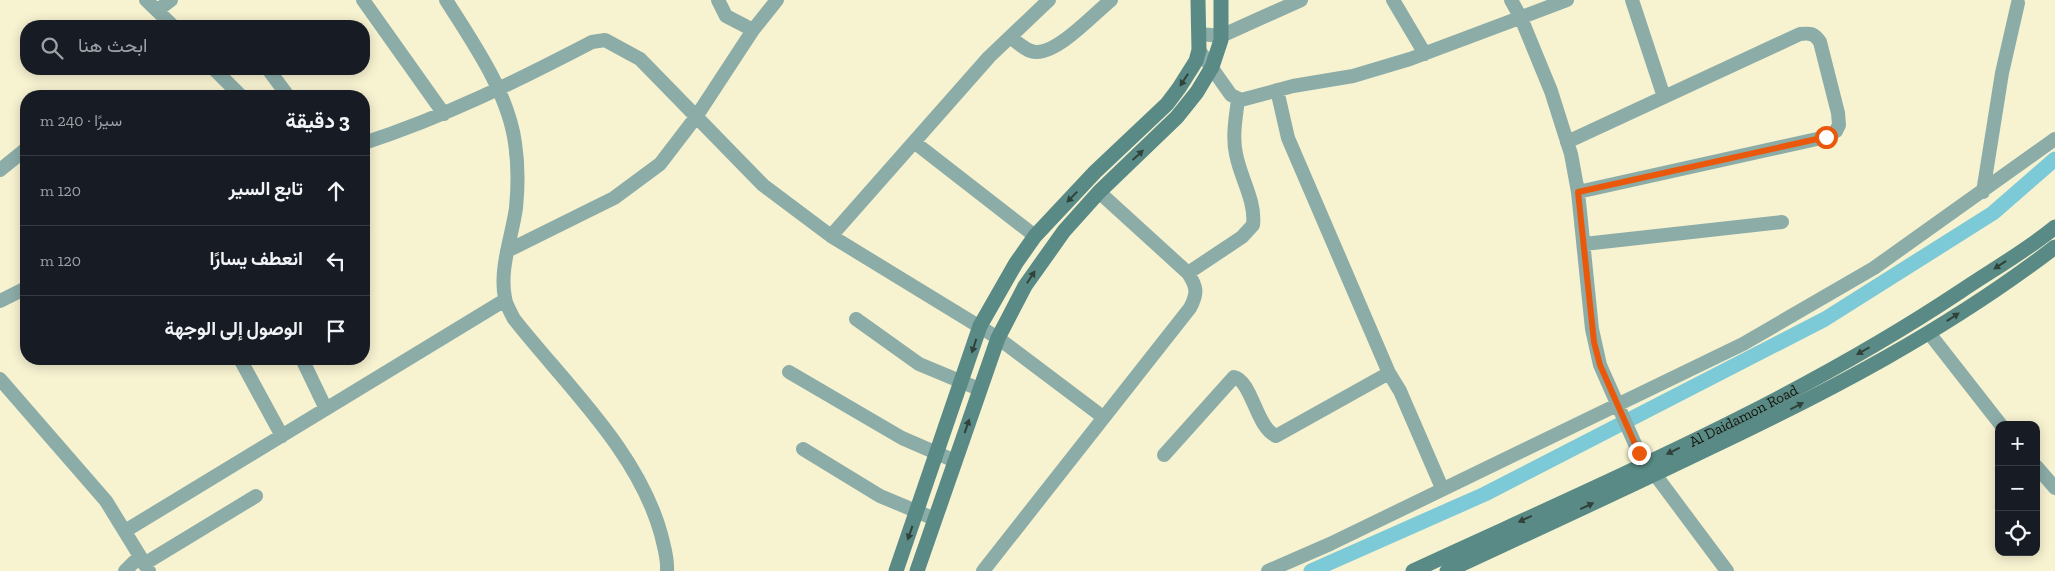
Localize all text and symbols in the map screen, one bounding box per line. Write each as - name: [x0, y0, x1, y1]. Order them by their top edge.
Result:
- search box: [20, 20, 370, 75]
- icon: search: [38, 34, 66, 62]
- text: ابحث هنا: [78, 34, 148, 57]
- one-way arrow: [1180, 73, 1189, 87]
- text: 3 دقيقة: [285, 108, 350, 133]
- text: سيرًا · 240 m: [40, 111, 122, 130]
- route start: [1815, 126, 1838, 149]
- one-way arrow: [1132, 149, 1144, 161]
- text: تابع السير: [229, 177, 303, 200]
- icon: ahead: [322, 177, 350, 205]
- text: 120 m: [40, 181, 81, 200]
- one-way arrow: [1066, 190, 1078, 202]
- text: انعطف يسارًا: [210, 247, 303, 270]
- icon: left: [322, 247, 350, 275]
- text: 120 m: [40, 251, 81, 270]
- one-way arrow: [1994, 260, 2007, 270]
- one-way arrow: [1026, 270, 1036, 284]
- one-way arrow: [1946, 312, 1959, 322]
- text: الوصول إلى الوجهة: [165, 317, 303, 340]
- icon: arrive: [322, 317, 350, 345]
- one-way arrow: [970, 339, 978, 354]
- one-way arrow: [1856, 347, 1870, 356]
- street label: Al Daidamon Road: [1686, 380, 1801, 451]
- one-way arrow: [1789, 402, 1804, 410]
- one-way arrow: [963, 418, 971, 433]
- map controls: [1995, 421, 2040, 556]
- button: +: [1995, 421, 2040, 466]
- route end: [1628, 442, 1651, 465]
- one-way arrow: [1665, 447, 1680, 455]
- button: −: [1995, 466, 2040, 511]
- one-way arrow: [1579, 502, 1594, 511]
- button: locate: [1995, 511, 2040, 556]
- one-way arrow: [1518, 516, 1532, 524]
- one-way arrow: [906, 525, 913, 540]

